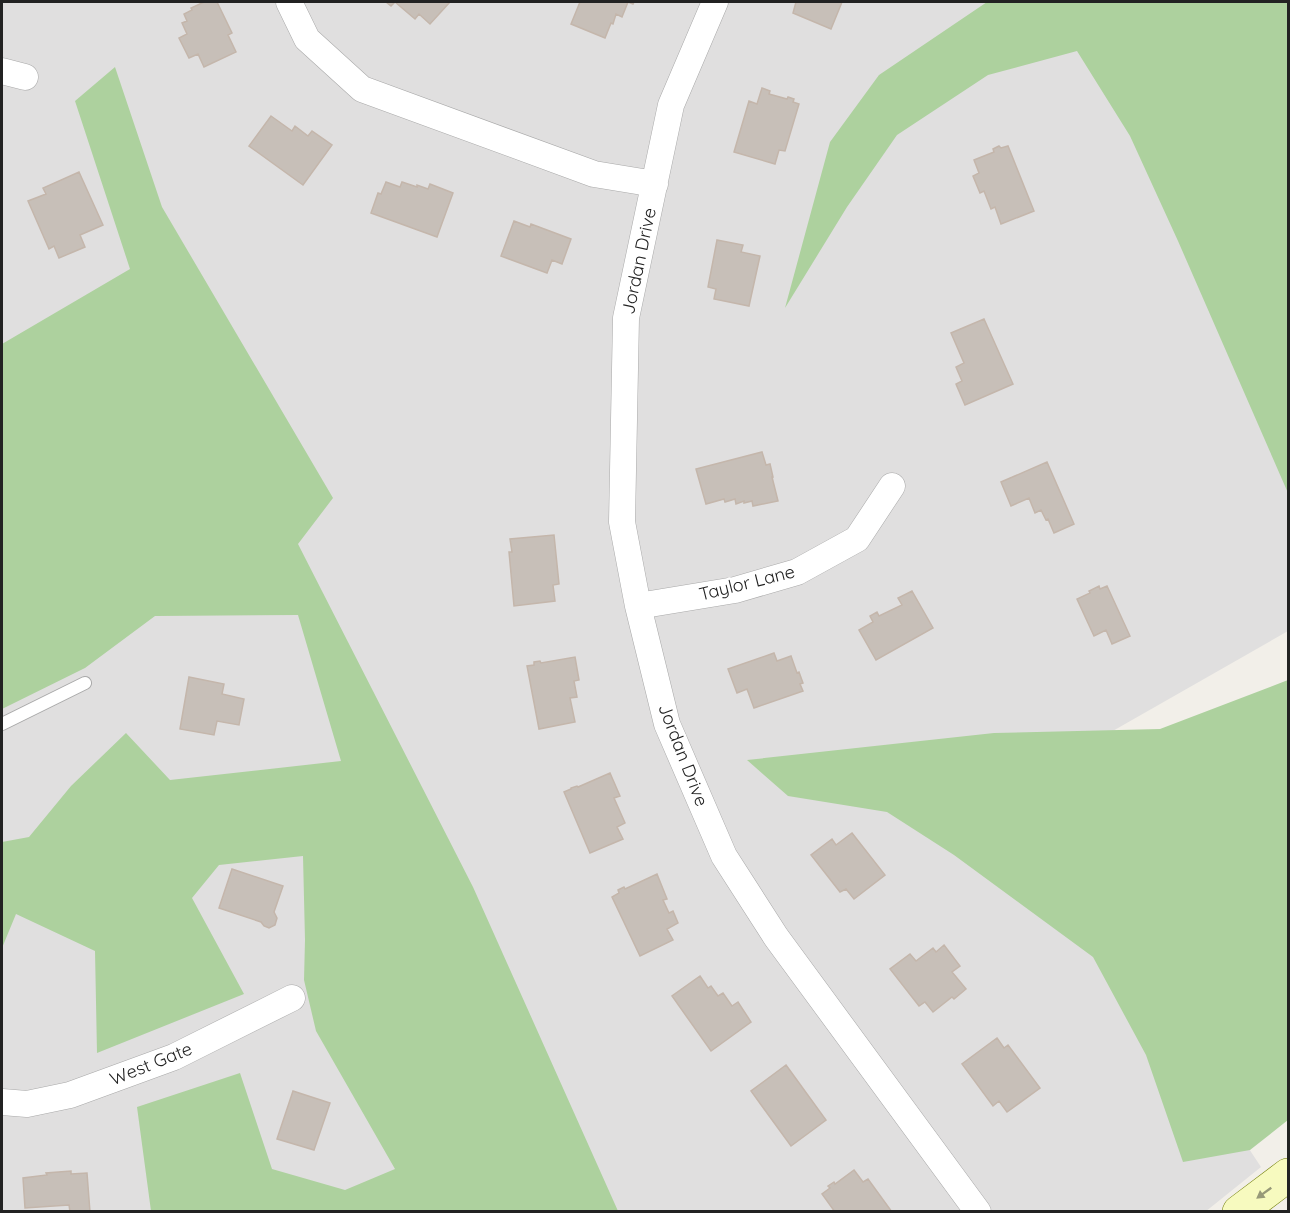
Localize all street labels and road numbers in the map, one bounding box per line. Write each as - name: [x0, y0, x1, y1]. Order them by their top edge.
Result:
- street label: Jordan Drive: [616, 206, 661, 316]
- street label: Taylor Lane: [697, 560, 797, 606]
- street label: Jordan Drive: [653, 700, 714, 809]
- street label: West Gate: [106, 1037, 195, 1090]

